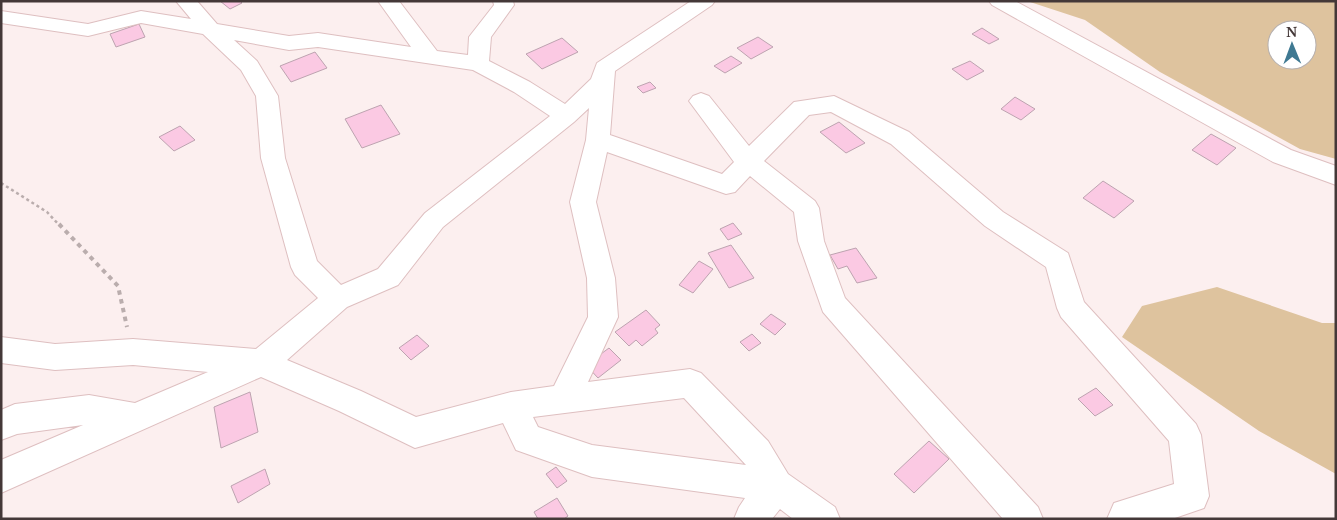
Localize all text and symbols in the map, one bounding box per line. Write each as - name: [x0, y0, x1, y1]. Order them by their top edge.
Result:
- north arrow: [1267, 20, 1317, 70]
- text: N: [1286, 22, 1297, 41]

